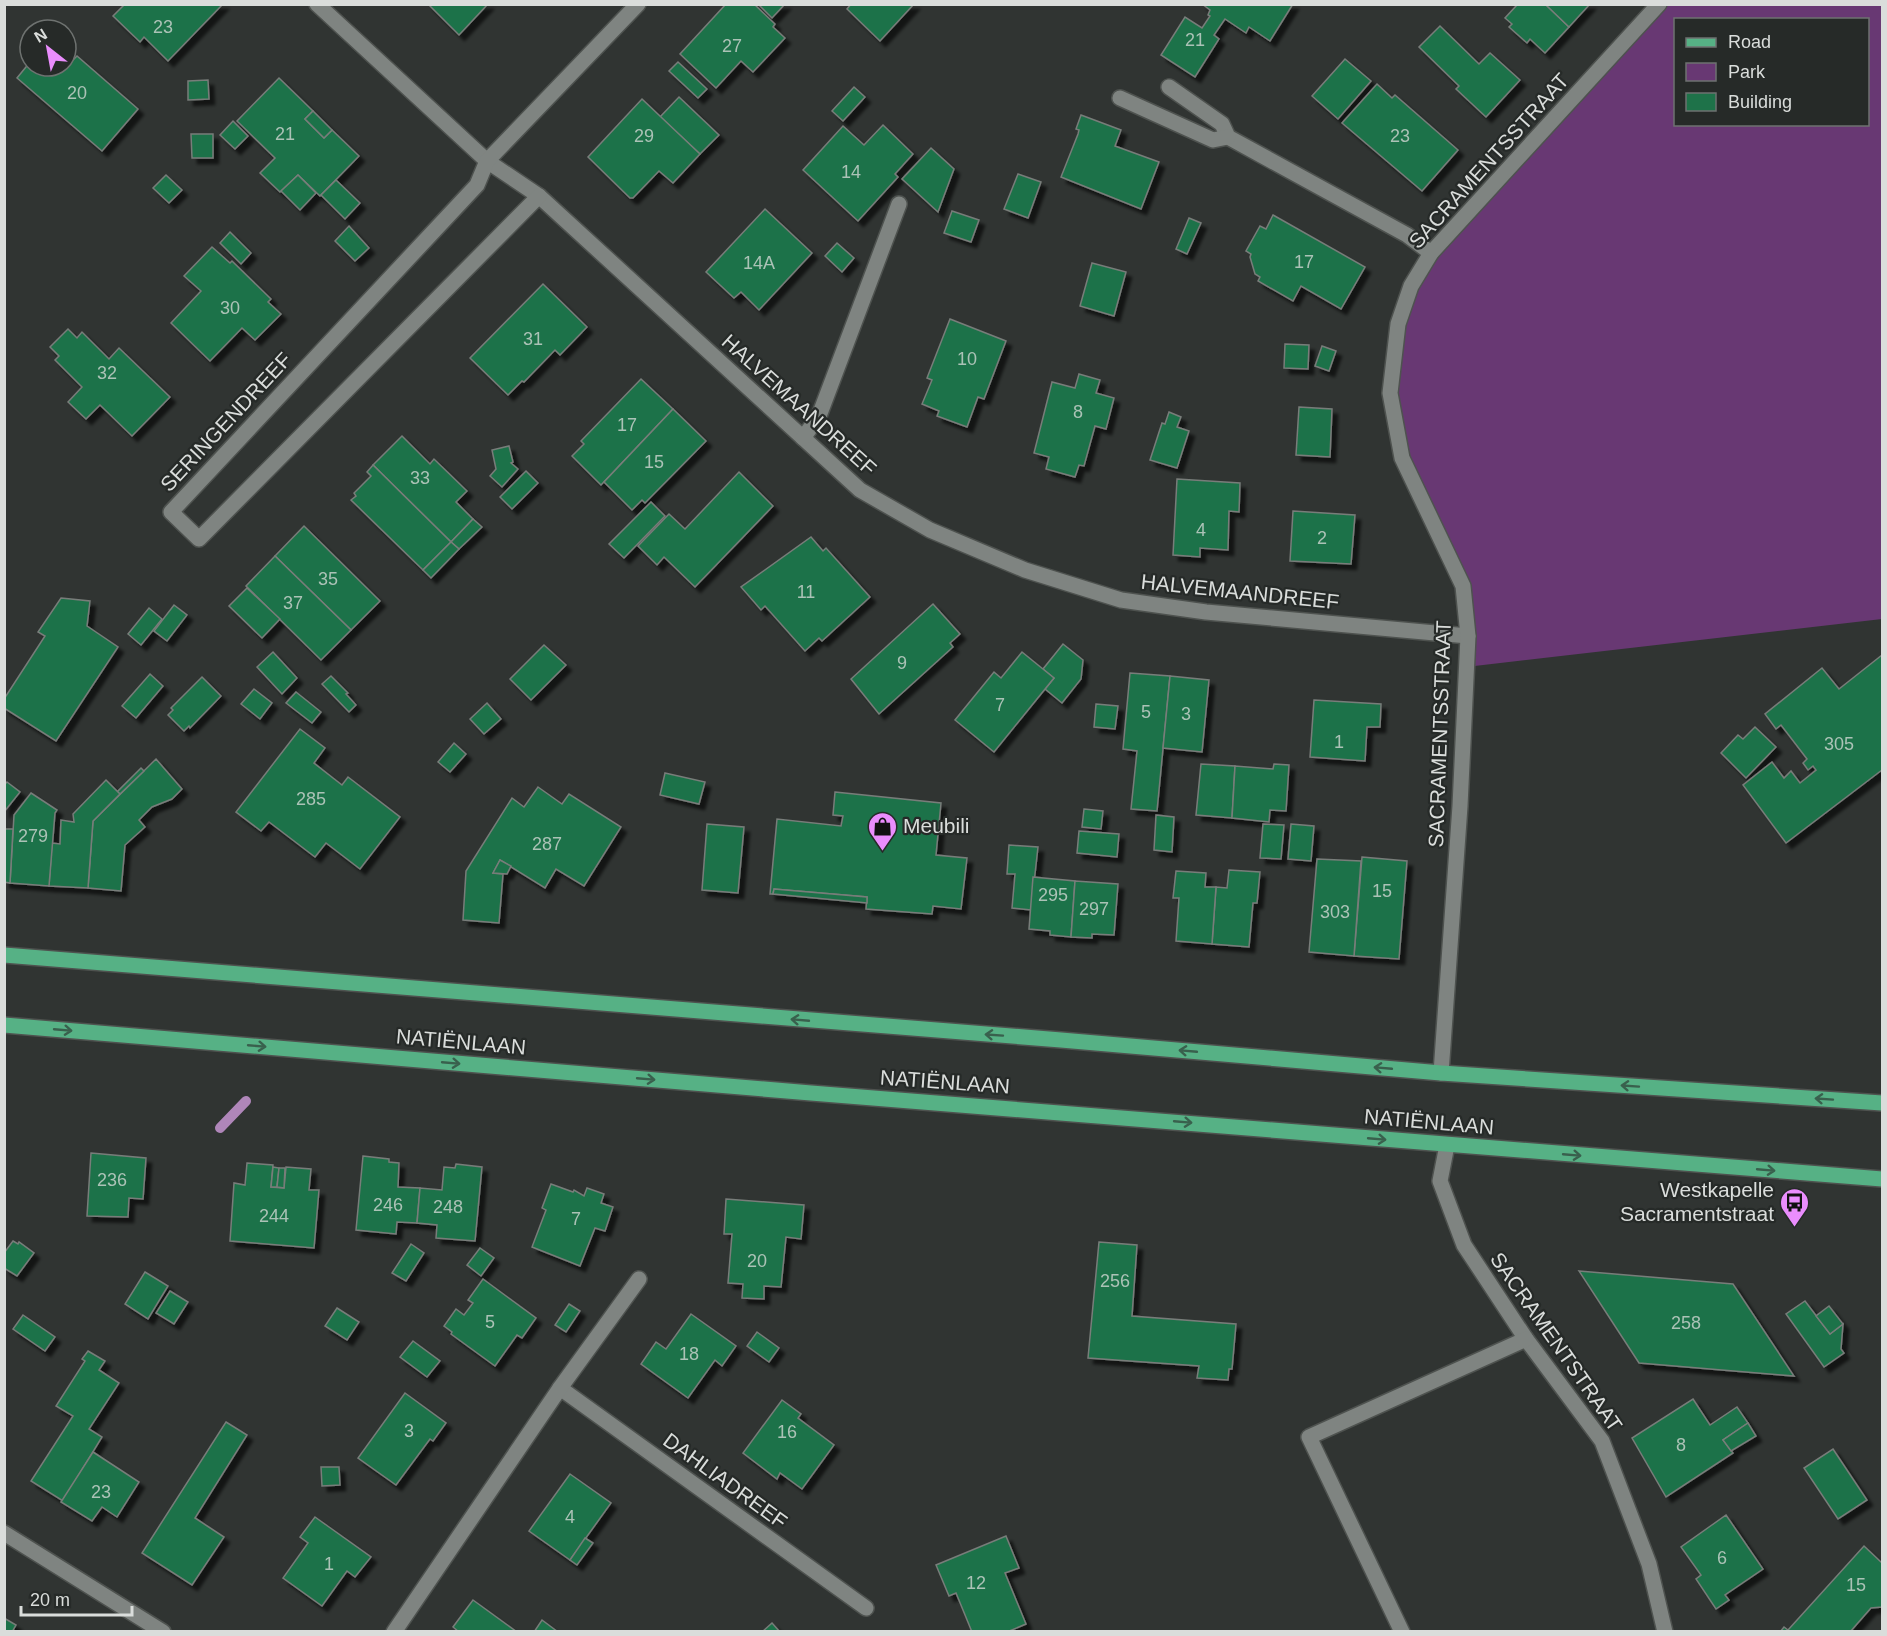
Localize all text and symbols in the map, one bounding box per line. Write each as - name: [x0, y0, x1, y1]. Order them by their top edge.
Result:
- house number: 23: [153, 17, 173, 37]
- north arrow: [18, 18, 78, 78]
- legend: [1674, 18, 1869, 126]
- text: N: [31, 25, 50, 46]
- house number: 21: [1185, 30, 1205, 50]
- text: Road: [1728, 32, 1771, 52]
- house number: 27: [722, 36, 742, 56]
- text: Park: [1728, 62, 1766, 82]
- street label: SACRAMENTSSTRAAT: [1404, 68, 1573, 253]
- house number: 20: [67, 83, 87, 103]
- text: Building: [1728, 92, 1792, 112]
- house number: 21: [275, 124, 295, 144]
- house number: 29: [634, 126, 654, 146]
- house number: 23: [1390, 126, 1410, 146]
- house number: 14: [841, 162, 861, 182]
- house number: 17: [1294, 252, 1314, 272]
- house number: 14A: [743, 253, 775, 273]
- house number: 30: [220, 298, 240, 318]
- house number: 31: [523, 329, 543, 349]
- street label: HALVEMAANDREEF: [718, 329, 881, 480]
- street label: SERINGENDREEF: [156, 348, 296, 496]
- house number: 10: [957, 349, 977, 369]
- house number: 32: [97, 363, 117, 383]
- house number: 8: [1073, 402, 1083, 422]
- house number: 17: [617, 415, 637, 435]
- house number: 15: [644, 452, 664, 472]
- house number: 33: [410, 468, 430, 488]
- house number: 4: [1196, 520, 1206, 540]
- house number: 2: [1317, 528, 1327, 548]
- house number: 35: [318, 569, 338, 589]
- street label: HALVEMAANDREEF: [1140, 570, 1340, 613]
- house number: 11: [797, 582, 815, 602]
- house number: 37: [283, 593, 303, 613]
- street label: SACRAMENTSSTRAAT: [1424, 620, 1455, 848]
- house number: 9: [897, 653, 907, 673]
- house number: 7: [995, 695, 1005, 715]
- house number: 5: [1141, 702, 1151, 722]
- house number: 3: [1181, 704, 1191, 724]
- house number: 1: [1334, 732, 1344, 752]
- house number: 305: [1824, 734, 1854, 754]
- house number: 285: [296, 789, 326, 809]
- shop icon: Meubili: [866, 810, 898, 852]
- place label: Meubili: [903, 814, 970, 837]
- house number: 279: [18, 826, 48, 846]
- house number: 287: [532, 834, 562, 854]
- house number: 15: [1372, 881, 1392, 901]
- house number: 295: [1038, 885, 1068, 905]
- house number: 297: [1079, 899, 1109, 919]
- house number: 303: [1320, 902, 1350, 922]
- one-way arrow: [790, 1014, 810, 1025]
- one-way arrow: [52, 1024, 72, 1035]
- street label: NATIËNLAAN: [395, 1024, 527, 1059]
- one-way arrow: [985, 1029, 1005, 1040]
- one-way arrow: [247, 1041, 267, 1052]
- one-way arrow: [1179, 1045, 1199, 1056]
- one-way arrow: [441, 1058, 461, 1069]
- one-way arrow: [1373, 1062, 1393, 1073]
- street label: NATIËNLAAN: [879, 1065, 1011, 1098]
- one-way arrow: [635, 1074, 655, 1085]
- one-way arrow: [1620, 1080, 1640, 1091]
- one-way arrow: [1815, 1093, 1835, 1104]
- street label: NATIËNLAAN: [1363, 1104, 1495, 1139]
- one-way arrow: [1173, 1117, 1192, 1128]
- one-way arrow: [1367, 1134, 1387, 1145]
- one-way arrow: [1561, 1149, 1581, 1160]
- one-way arrow: [1756, 1165, 1776, 1176]
- house number: 236: [97, 1170, 127, 1190]
- place label: Westkapelle Sacramentstraat: [1620, 1178, 1774, 1225]
- bus stop icon: Westkapelle Sacramentstraat: [1779, 1186, 1811, 1228]
- house number: 246: [373, 1195, 403, 1215]
- house number: 248: [433, 1197, 463, 1217]
- house number: 244: [259, 1206, 289, 1226]
- house number: 7: [571, 1209, 581, 1229]
- street label: SACRAMENTSTRAAT: [1486, 1248, 1627, 1436]
- house number: 20: [747, 1251, 767, 1271]
- house number: 256: [1100, 1271, 1130, 1291]
- house number: 5: [485, 1312, 495, 1332]
- house number: 258: [1671, 1313, 1701, 1333]
- house number: 18: [679, 1344, 699, 1364]
- house number: 3: [404, 1421, 414, 1441]
- house number: 16: [777, 1422, 797, 1442]
- street label: DAHLIADREEF: [659, 1428, 792, 1533]
- house number: 8: [1676, 1435, 1686, 1455]
- house number: 23: [91, 1482, 111, 1502]
- house number: 4: [565, 1507, 575, 1527]
- house number: 6: [1717, 1548, 1727, 1568]
- house number: 1: [324, 1554, 334, 1574]
- house number: 12: [966, 1573, 986, 1593]
- house number: 15: [1846, 1575, 1866, 1595]
- scale bar: [21, 1579, 132, 1617]
- text: 20 m: [30, 1590, 70, 1610]

